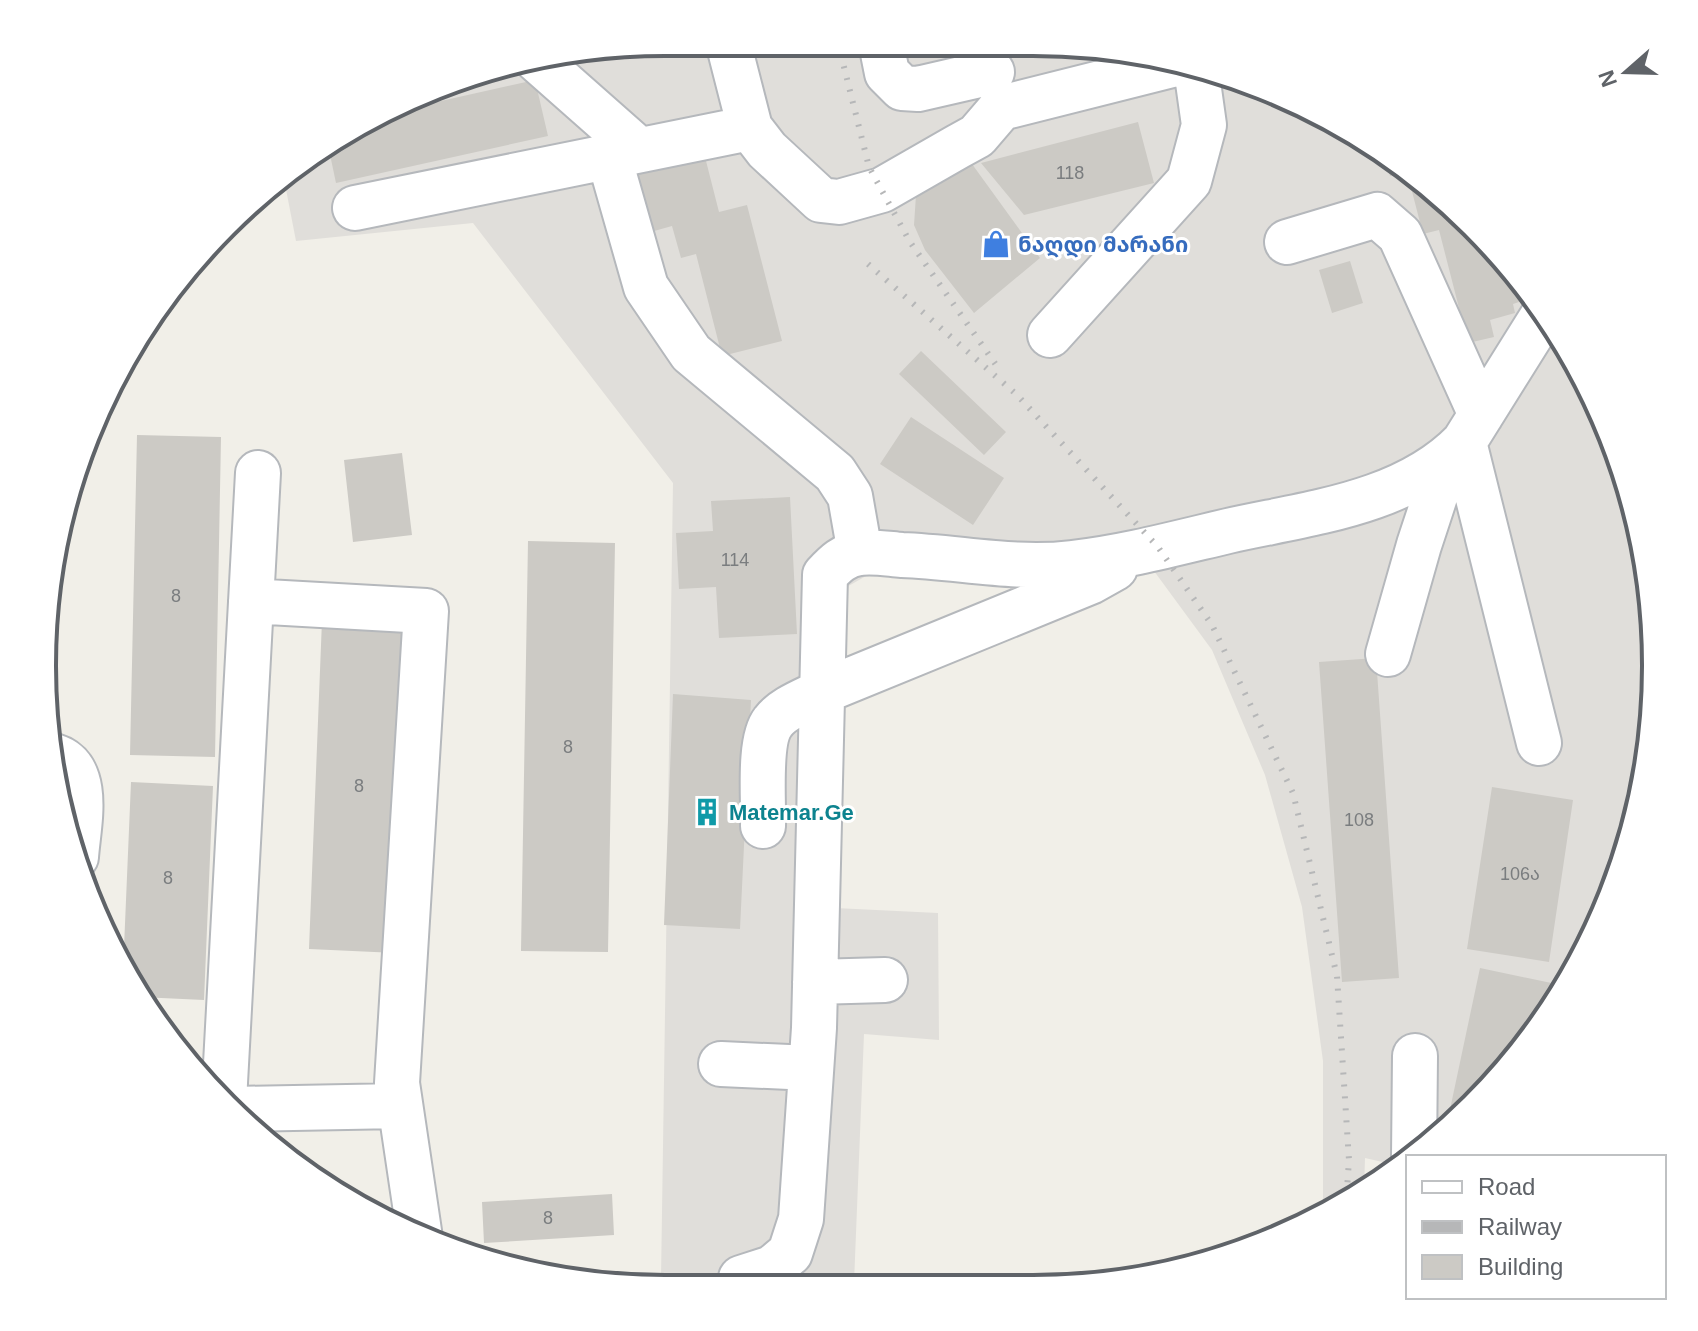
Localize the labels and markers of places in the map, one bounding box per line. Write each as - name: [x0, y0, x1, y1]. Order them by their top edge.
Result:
- shop icon: ნაღდი მარანი: [981, 229, 1011, 259]
- place label: ნაღდი მარანი: [1018, 232, 1188, 258]
- building icon: Matemar.Ge: [692, 797, 722, 827]
- place label: Matemar.Ge: [729, 800, 854, 825]

